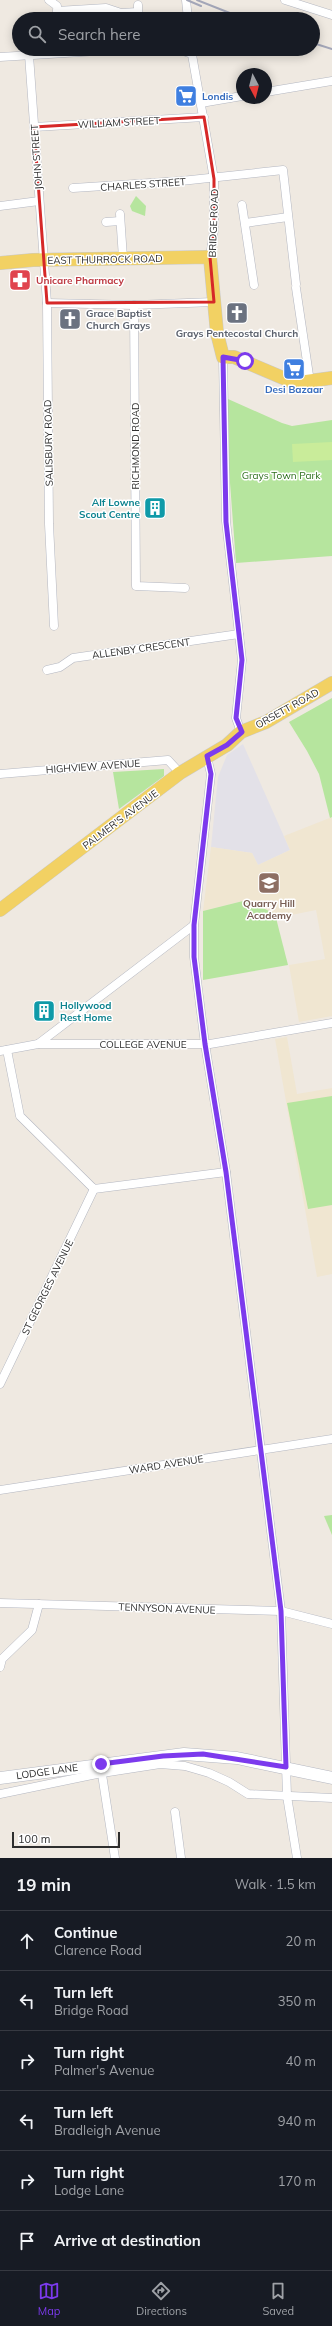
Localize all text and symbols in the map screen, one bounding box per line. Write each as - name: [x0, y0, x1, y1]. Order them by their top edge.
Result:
- search box: [12, 12, 320, 56]
- icon: search: [26, 23, 48, 45]
- text: Search here: [58, 25, 140, 44]
- north arrow: [236, 68, 272, 104]
- supermarket icon: Londis: [173, 83, 199, 109]
- place label: Londis: [202, 90, 233, 103]
- street label: WILLIAM STREET: [78, 114, 161, 131]
- street label: JOHN STREET: [28, 124, 45, 190]
- street label: CHARLES STREET: [100, 175, 186, 194]
- street label: BRIDGE ROAD: [206, 188, 221, 258]
- street label: EAST THURROCK ROAD: [47, 252, 163, 267]
- pharmacy icon: Unicare Pharmacy: [7, 267, 33, 293]
- place label: Unicare Pharmacy: [36, 274, 124, 287]
- church icon: Grays Pentecostal Church: [224, 300, 250, 326]
- church icon: Grace Baptist Church Grays: [57, 306, 83, 332]
- place label: Grace Baptist Church Grays: [86, 307, 151, 332]
- place label: Grays Pentecostal Church: [176, 327, 298, 340]
- route start: [236, 352, 254, 370]
- supermarket icon: Desi Bazaar: [281, 356, 307, 382]
- place label: Desi Bazaar: [265, 383, 323, 396]
- street label: SALISBURY ROAD: [41, 400, 56, 486]
- street label: RICHMOND ROAD: [129, 402, 142, 490]
- park label: Grays Town Park: [242, 469, 321, 482]
- building icon: Alf Lowne Scout Centre: [142, 495, 168, 521]
- place label: Alf Lowne Scout Centre: [79, 496, 141, 521]
- street label: ALLENBY CRESCENT: [91, 635, 191, 662]
- street label: ORSETT ROAD: [253, 686, 321, 731]
- street label: HIGHVIEW AVENUE: [45, 757, 141, 776]
- street label: PALMER'S AVENUE: [80, 787, 161, 852]
- school or university icon: Quarry Hill Academy: [256, 870, 282, 896]
- place label: Quarry Hill Academy: [243, 897, 295, 922]
- building icon: Hollywood Rest Home: [31, 998, 57, 1024]
- place label: Hollywood Rest Home: [60, 999, 113, 1024]
- street label: COLLEGE AVENUE: [99, 1038, 187, 1051]
- street label: ST GEORGES AVENUE: [19, 1237, 76, 1337]
- street label: WARD AVENUE: [128, 1452, 204, 1477]
- street label: TENNYSON AVENUE: [118, 1600, 216, 1617]
- route end: [92, 1755, 110, 1773]
- street label: LODGE LANE: [15, 1761, 79, 1782]
- scale bar: [12, 1830, 120, 1849]
- text: 100 m: [18, 1832, 50, 1846]
- text: 19 min: [16, 1874, 71, 1895]
- text: Walk · 1.5 km: [235, 1876, 316, 1892]
- text: Continue: [54, 1923, 117, 1942]
- icon: ahead: [16, 1930, 38, 1952]
- text: 20 m: [286, 1933, 316, 1949]
- text: Clarence Road: [54, 1942, 142, 1958]
- text: Turn left: [54, 1983, 113, 2002]
- icon: left: [16, 1990, 38, 2012]
- text: 350 m: [278, 1993, 316, 2009]
- text: Bridge Road: [54, 2002, 129, 2018]
- text: Turn right: [54, 2043, 124, 2062]
- icon: right: [16, 2050, 38, 2072]
- text: 40 m: [286, 2053, 316, 2069]
- text: Palmer's Avenue: [54, 2062, 154, 2078]
- text: Turn left: [54, 2103, 113, 2122]
- icon: left: [16, 2110, 38, 2132]
- text: 940 m: [278, 2113, 316, 2129]
- text: Bradleigh Avenue: [54, 2122, 161, 2138]
- text: Turn right: [54, 2163, 124, 2182]
- icon: right: [16, 2170, 38, 2192]
- text: 170 m: [278, 2173, 316, 2189]
- text: Lodge Lane: [54, 2182, 124, 2198]
- icon: arrive: [16, 2230, 38, 2252]
- text: Arrive at destination: [54, 2231, 201, 2250]
- tab: Map: [38, 2280, 60, 2318]
- tab: Directions: [136, 2280, 187, 2318]
- tab: Saved: [262, 2280, 294, 2318]

